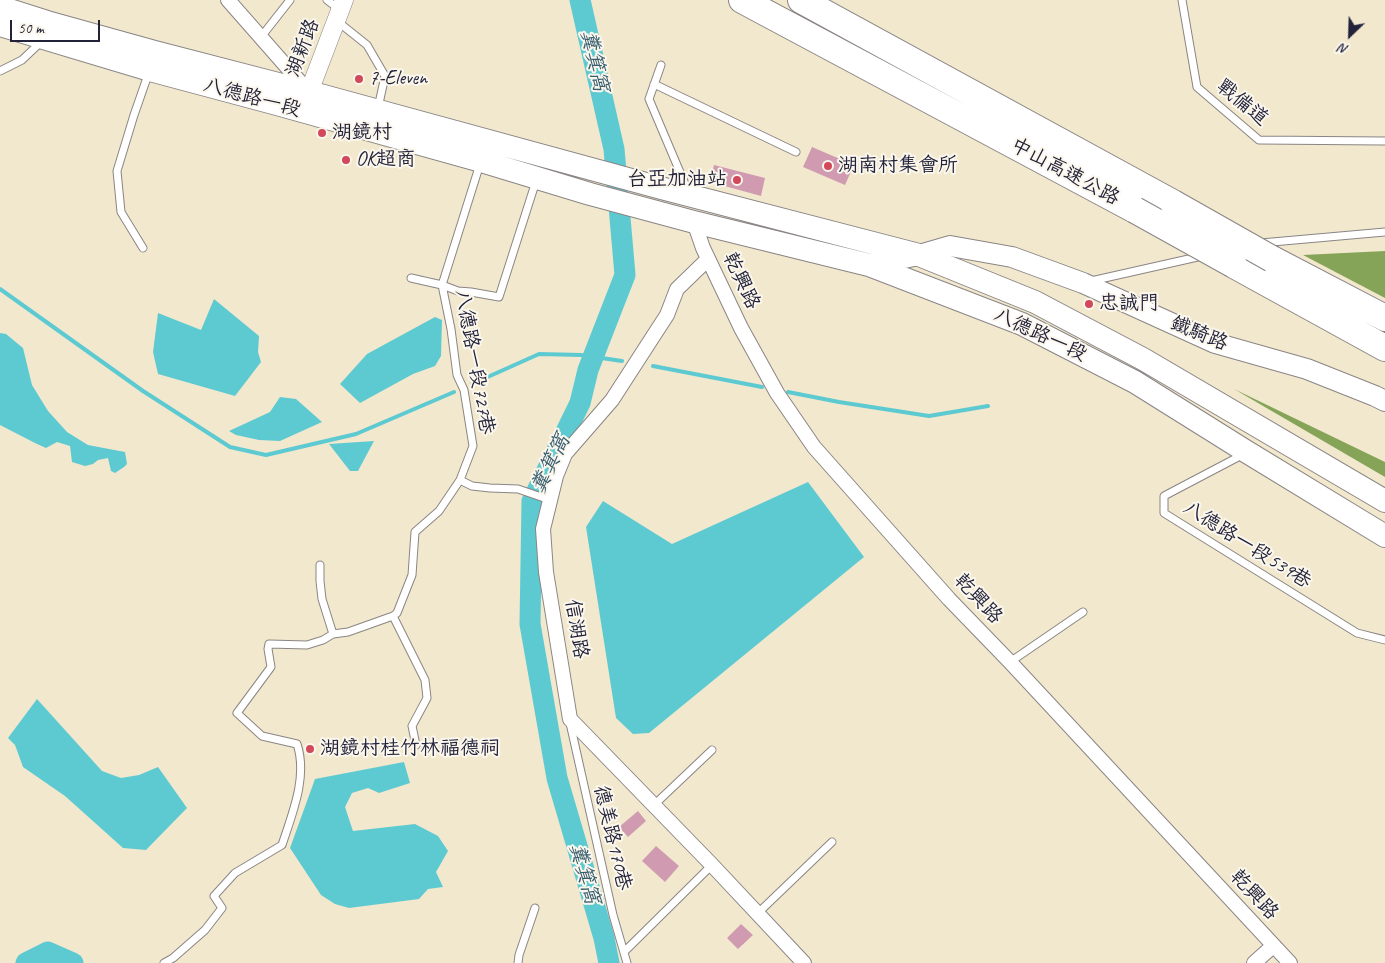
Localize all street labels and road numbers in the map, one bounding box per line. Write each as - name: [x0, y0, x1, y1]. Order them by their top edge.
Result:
- street label: 湖新路: [281, 16, 325, 80]
- street label: 八德路一段: [201, 73, 303, 123]
- street label: 戰備道: [1211, 75, 1273, 131]
- street label: 中山高速公路: [1006, 133, 1124, 211]
- street label: 乾興路: [717, 249, 765, 313]
- street label: 八德路一段727巷: [449, 288, 499, 436]
- street label: 八德路一段: [990, 303, 1090, 367]
- street label: 鐵騎路: [1167, 312, 1231, 356]
- street label: 八德路一段539巷: [1178, 496, 1316, 594]
- street label: 乾興路: [949, 569, 1007, 629]
- street label: 信湖路: [559, 597, 593, 661]
- street label: 德美路170巷: [588, 783, 636, 893]
- street label: 乾興路: [1225, 865, 1283, 925]

